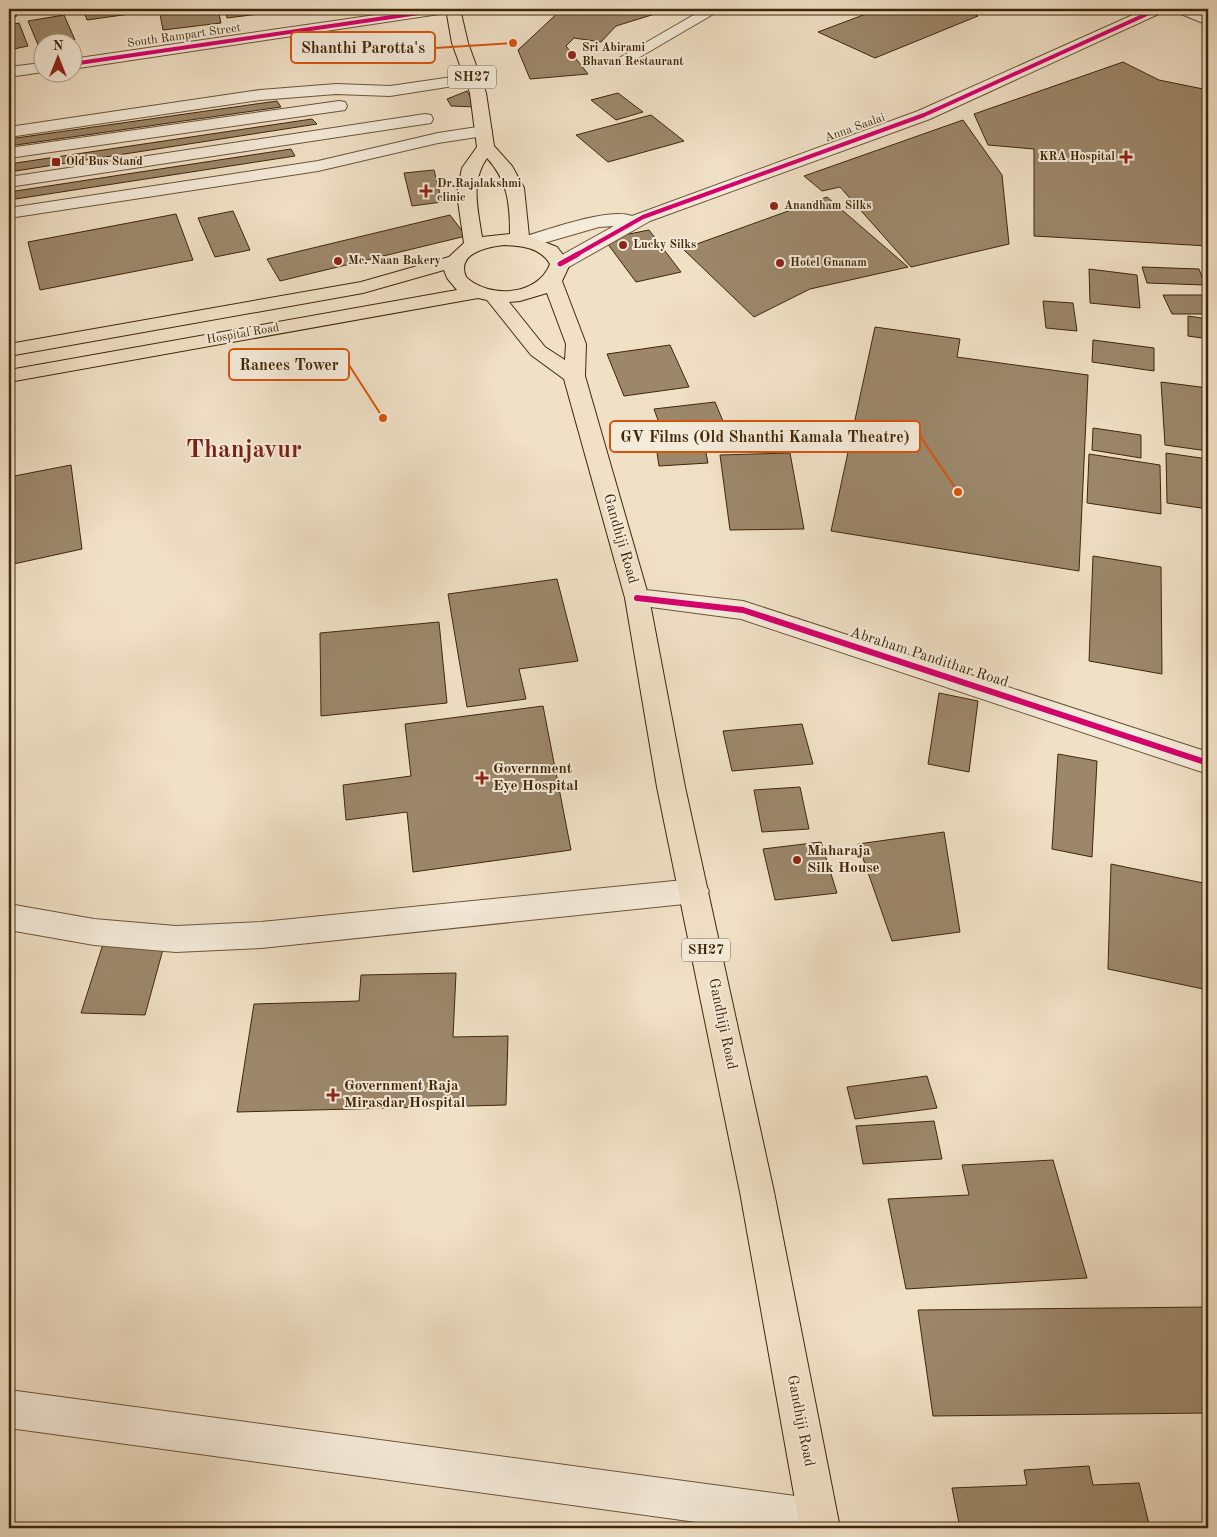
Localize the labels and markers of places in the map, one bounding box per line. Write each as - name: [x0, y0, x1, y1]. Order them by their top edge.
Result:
- callout: Shanthi Parotta's: [291, 32, 435, 63]
- place label: Sri Abirami Bhavan Restaurant: [582, 42, 684, 68]
- marker: Sri Abirami Bhavan Restaurant: [566, 49, 578, 61]
- marker: KRA Hospital: [1119, 150, 1133, 164]
- place label: KRA Hospital: [1039, 151, 1115, 163]
- marker: Old Bus Stand: [50, 156, 62, 168]
- place label: Old Bus Stand: [66, 156, 143, 168]
- place label: Dr.Rajalakshmi clinic: [437, 178, 522, 204]
- marker: Dr.Rajalakshmi clinic: [419, 184, 433, 198]
- marker: Anandham Silks: [768, 200, 780, 212]
- place label: Anandham Silks: [784, 200, 871, 212]
- marker: Lucky Silks: [617, 239, 629, 251]
- place label: Lucky Silks: [633, 239, 696, 251]
- marker: Mc. Naan Bakery: [332, 255, 344, 267]
- place label: Mc. Naan Bakery: [348, 255, 441, 267]
- marker: Hotel Gnanam: [774, 257, 786, 269]
- place label: Hotel Gnanam: [790, 257, 867, 269]
- callout: Ranees Tower: [229, 349, 349, 380]
- callout: GV Films (Old Shanthi Kamala Theatre): [610, 421, 920, 452]
- place label: Government Eye Hospital: [493, 762, 579, 794]
- marker: Government Eye Hospital: [475, 771, 489, 785]
- place label: Maharaja Silk House: [807, 844, 880, 876]
- marker: Maharaja Silk House: [791, 854, 803, 866]
- place label: Government Raja Mirasdar Hospital: [344, 1079, 466, 1111]
- marker: Government Raja Mirasdar Hospital: [326, 1088, 340, 1102]

